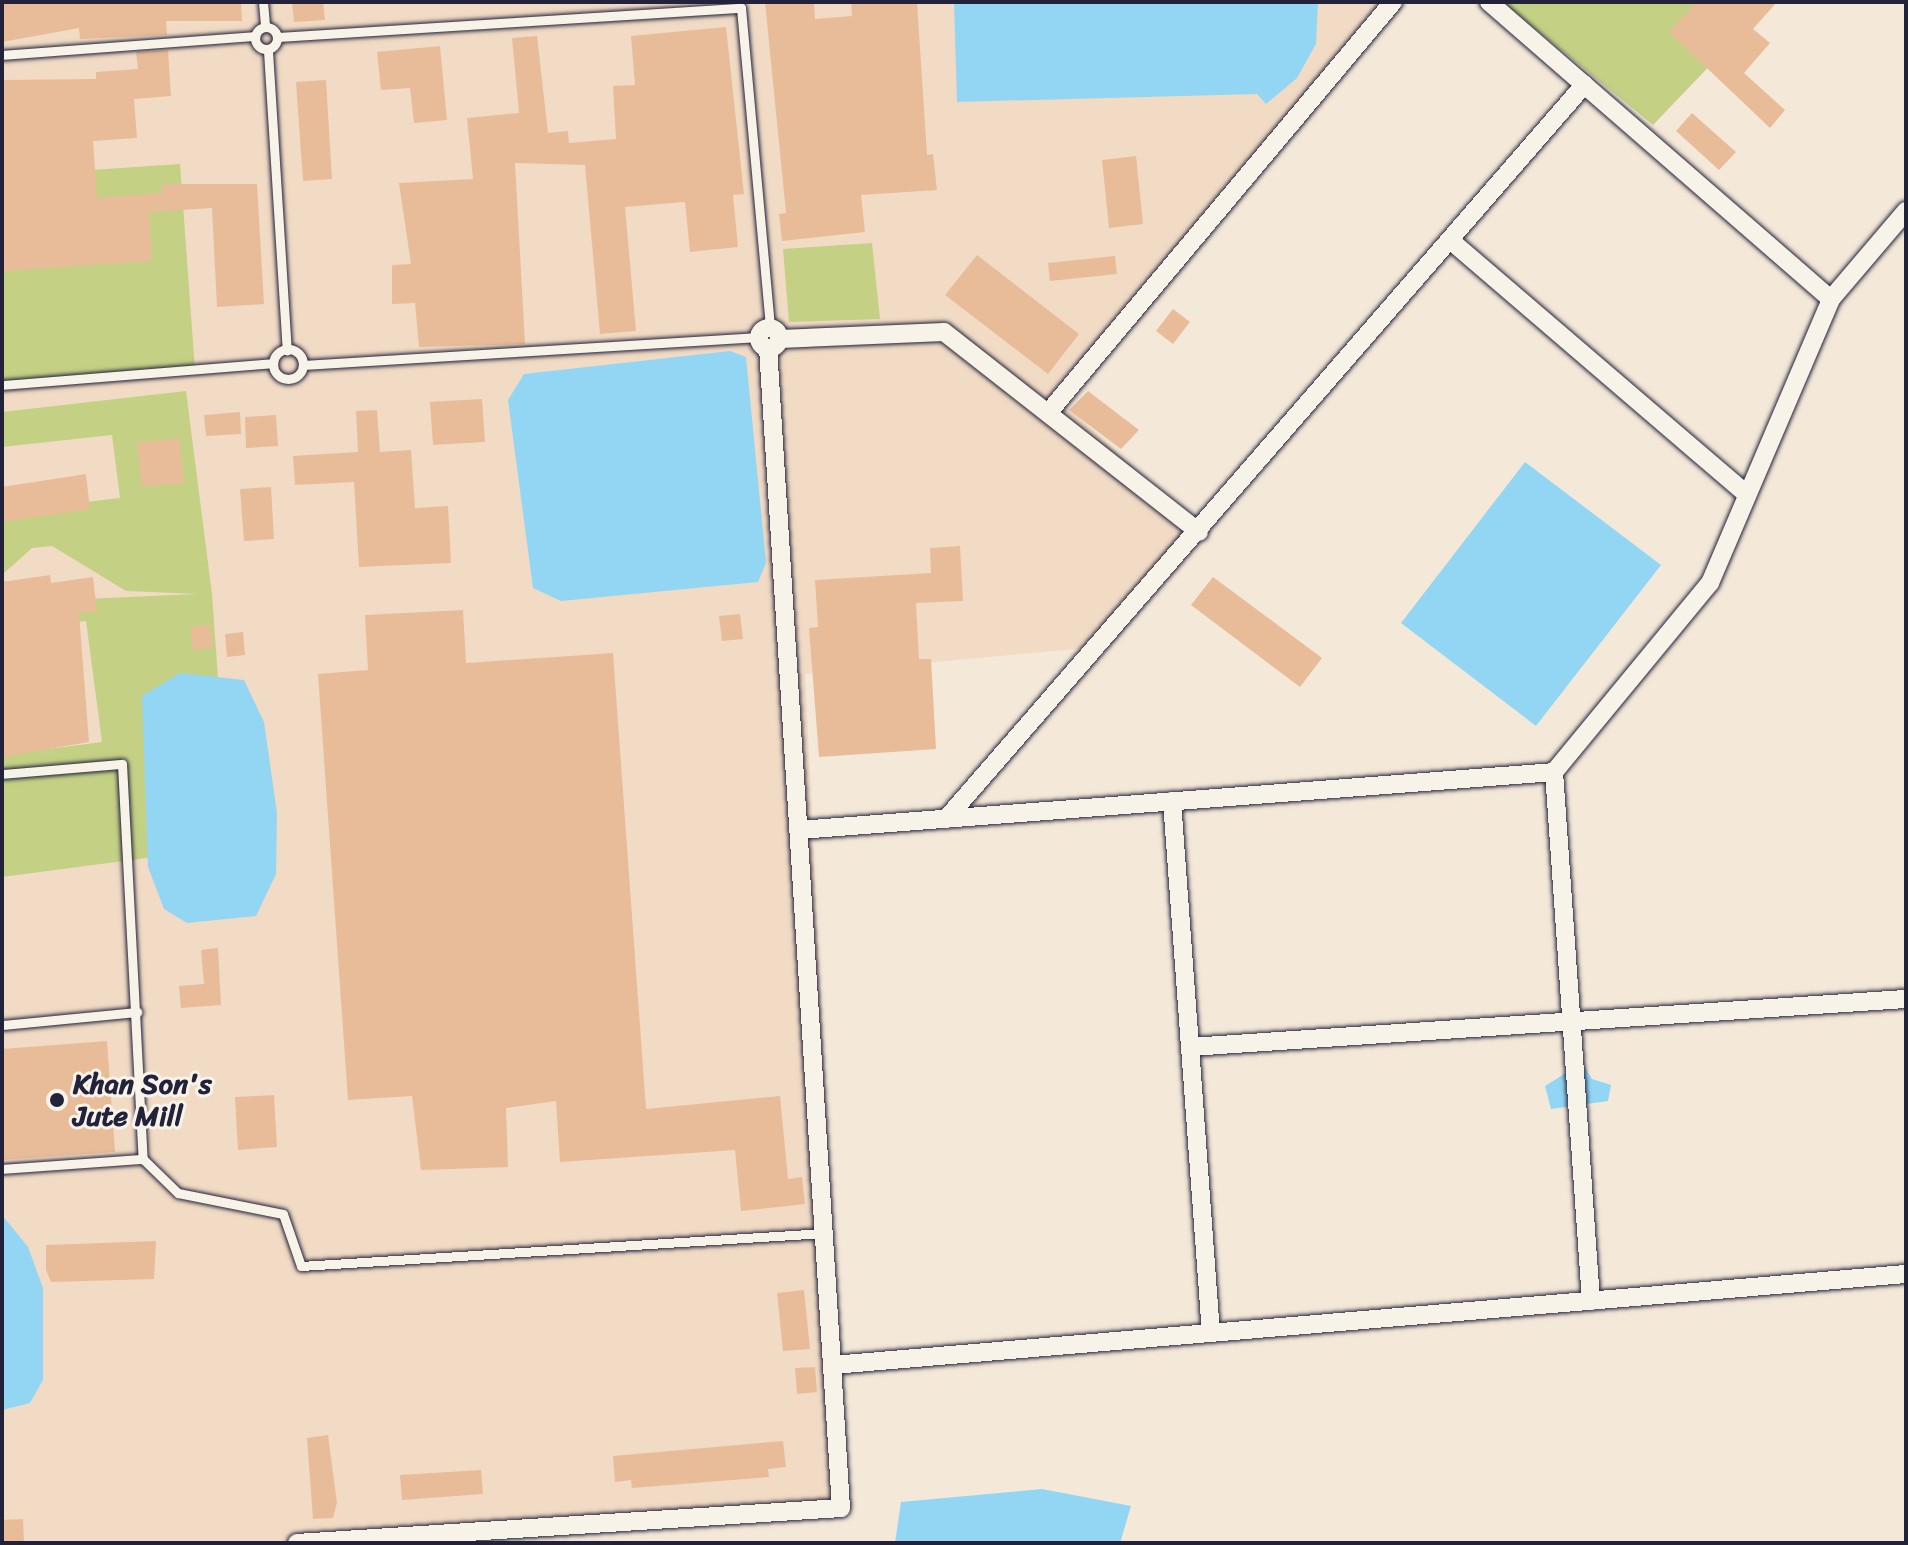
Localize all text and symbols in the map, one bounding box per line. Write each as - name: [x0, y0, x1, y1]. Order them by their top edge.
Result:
- place label: Khan Son's Jute Mill: [73, 1067, 211, 1133]
- marker: Khan Son's Jute Mill: [48, 1091, 66, 1109]

